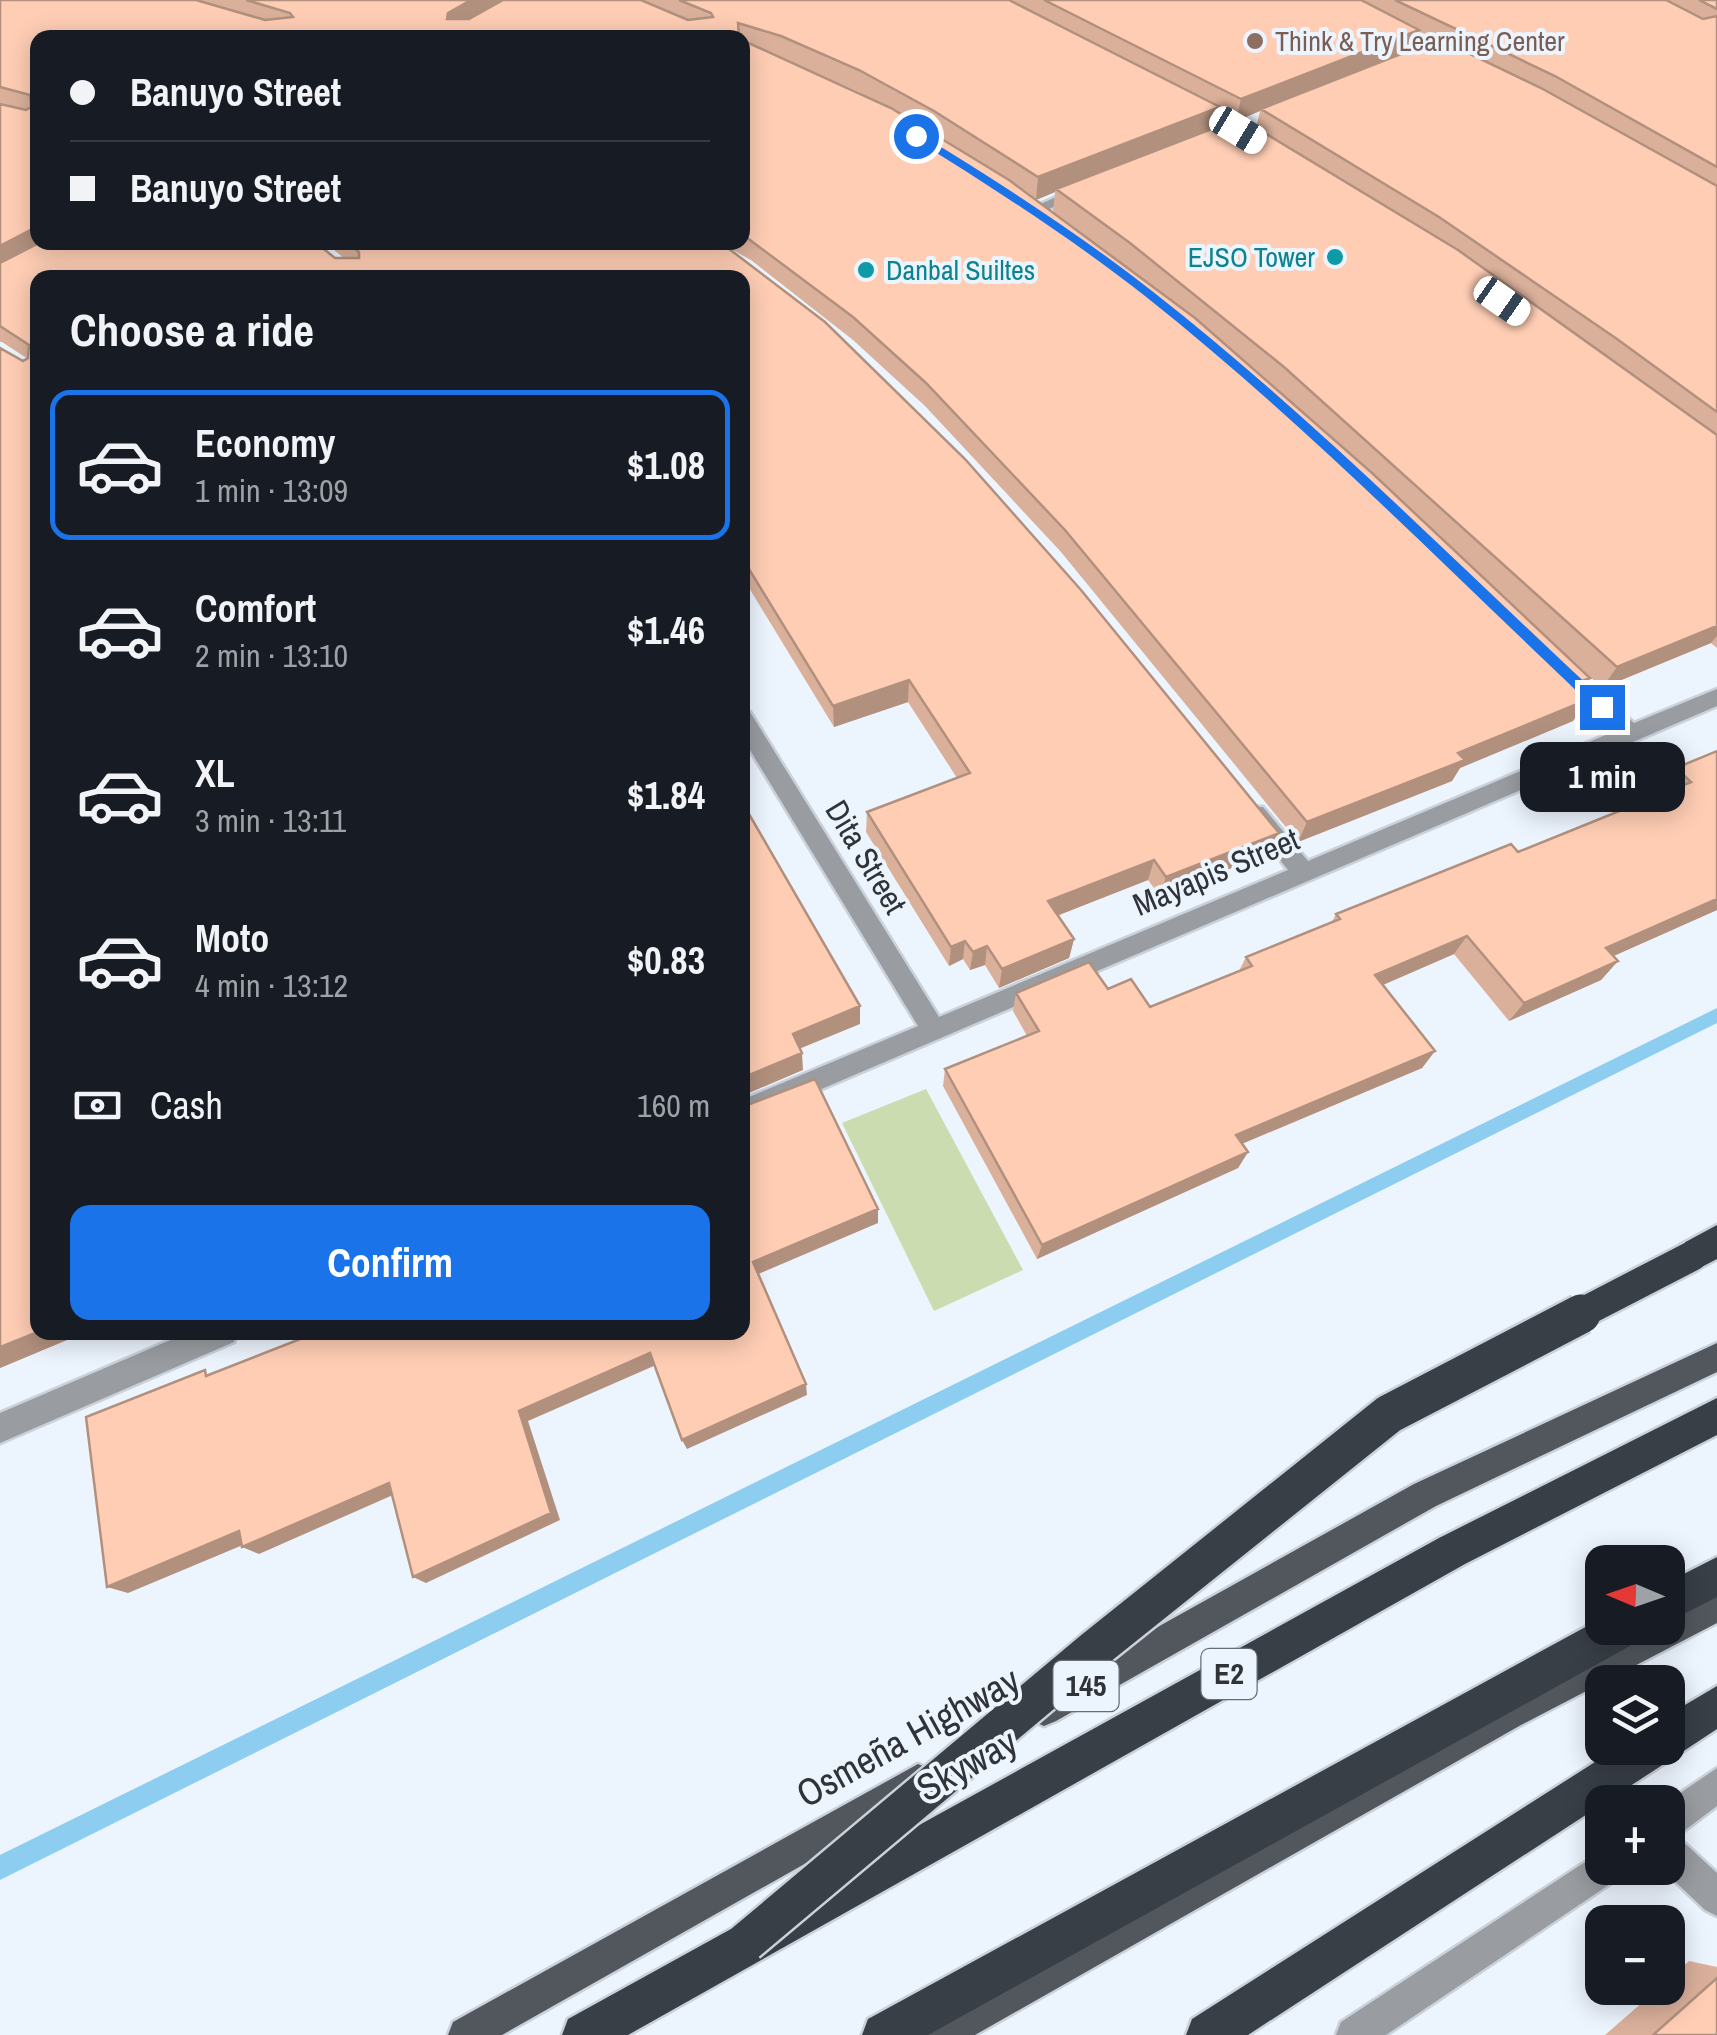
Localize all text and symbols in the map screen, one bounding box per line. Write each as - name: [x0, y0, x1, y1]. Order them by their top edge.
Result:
- place label: Think & Try Learning Center: [1275, 22, 1565, 60]
- marker: Think & Try Learning Center: [1244, 30, 1266, 52]
- text: Banuyo Street: [130, 67, 341, 118]
- car: [1205, 102, 1271, 158]
- route start: [894, 114, 939, 159]
- text: Banuyo Street: [130, 163, 341, 214]
- place label: EJSO Tower: [1188, 238, 1315, 276]
- marker: EJSO Tower: [1324, 246, 1346, 268]
- place label: Danbal Suiltes: [886, 251, 1035, 289]
- marker: Danbal Suiltes: [855, 259, 877, 281]
- car: [1469, 272, 1535, 330]
- text: Choose a ride: [70, 299, 314, 360]
- text: Economy: [195, 418, 335, 469]
- icon: car: [75, 420, 165, 510]
- text: $1.08: [627, 440, 705, 491]
- text: 1 min · 13:09: [195, 469, 348, 512]
- text: Comfort: [195, 583, 316, 634]
- icon: car: [75, 585, 165, 675]
- text: $1.46: [627, 605, 705, 656]
- text: 2 min · 13:10: [195, 634, 348, 677]
- route end: [1580, 685, 1625, 730]
- callout: 1 min: [1520, 742, 1684, 812]
- text: XL: [195, 748, 235, 799]
- icon: car: [75, 750, 165, 840]
- text: 1 min: [1568, 755, 1637, 798]
- text: $1.84: [627, 770, 705, 821]
- street label: Dita Street: [816, 792, 917, 922]
- text: 3 min · 13:11: [195, 799, 346, 842]
- street label: Mayapis Street: [1126, 817, 1305, 926]
- text: Moto: [195, 913, 269, 964]
- icon: car: [75, 915, 165, 1005]
- text: $0.83: [627, 935, 705, 986]
- text: 4 min · 13:12: [195, 964, 348, 1007]
- icon: cash: [70, 1078, 125, 1133]
- text: Cash: [150, 1080, 223, 1131]
- text: 160 m: [637, 1084, 710, 1127]
- button: Confirm: [70, 1205, 710, 1320]
- north arrow: [1585, 1545, 1685, 1645]
- map controls: [1585, 1545, 1685, 2005]
- road number: E2: [1202, 1649, 1256, 1699]
- street label: Osmeña Highway: [787, 1654, 1029, 1819]
- road number: 145: [1054, 1661, 1118, 1711]
- button: layers: [1585, 1665, 1685, 1765]
- street label: Skyway: [907, 1716, 1026, 1813]
- button: +: [1585, 1785, 1685, 1885]
- button: −: [1585, 1905, 1685, 2005]

